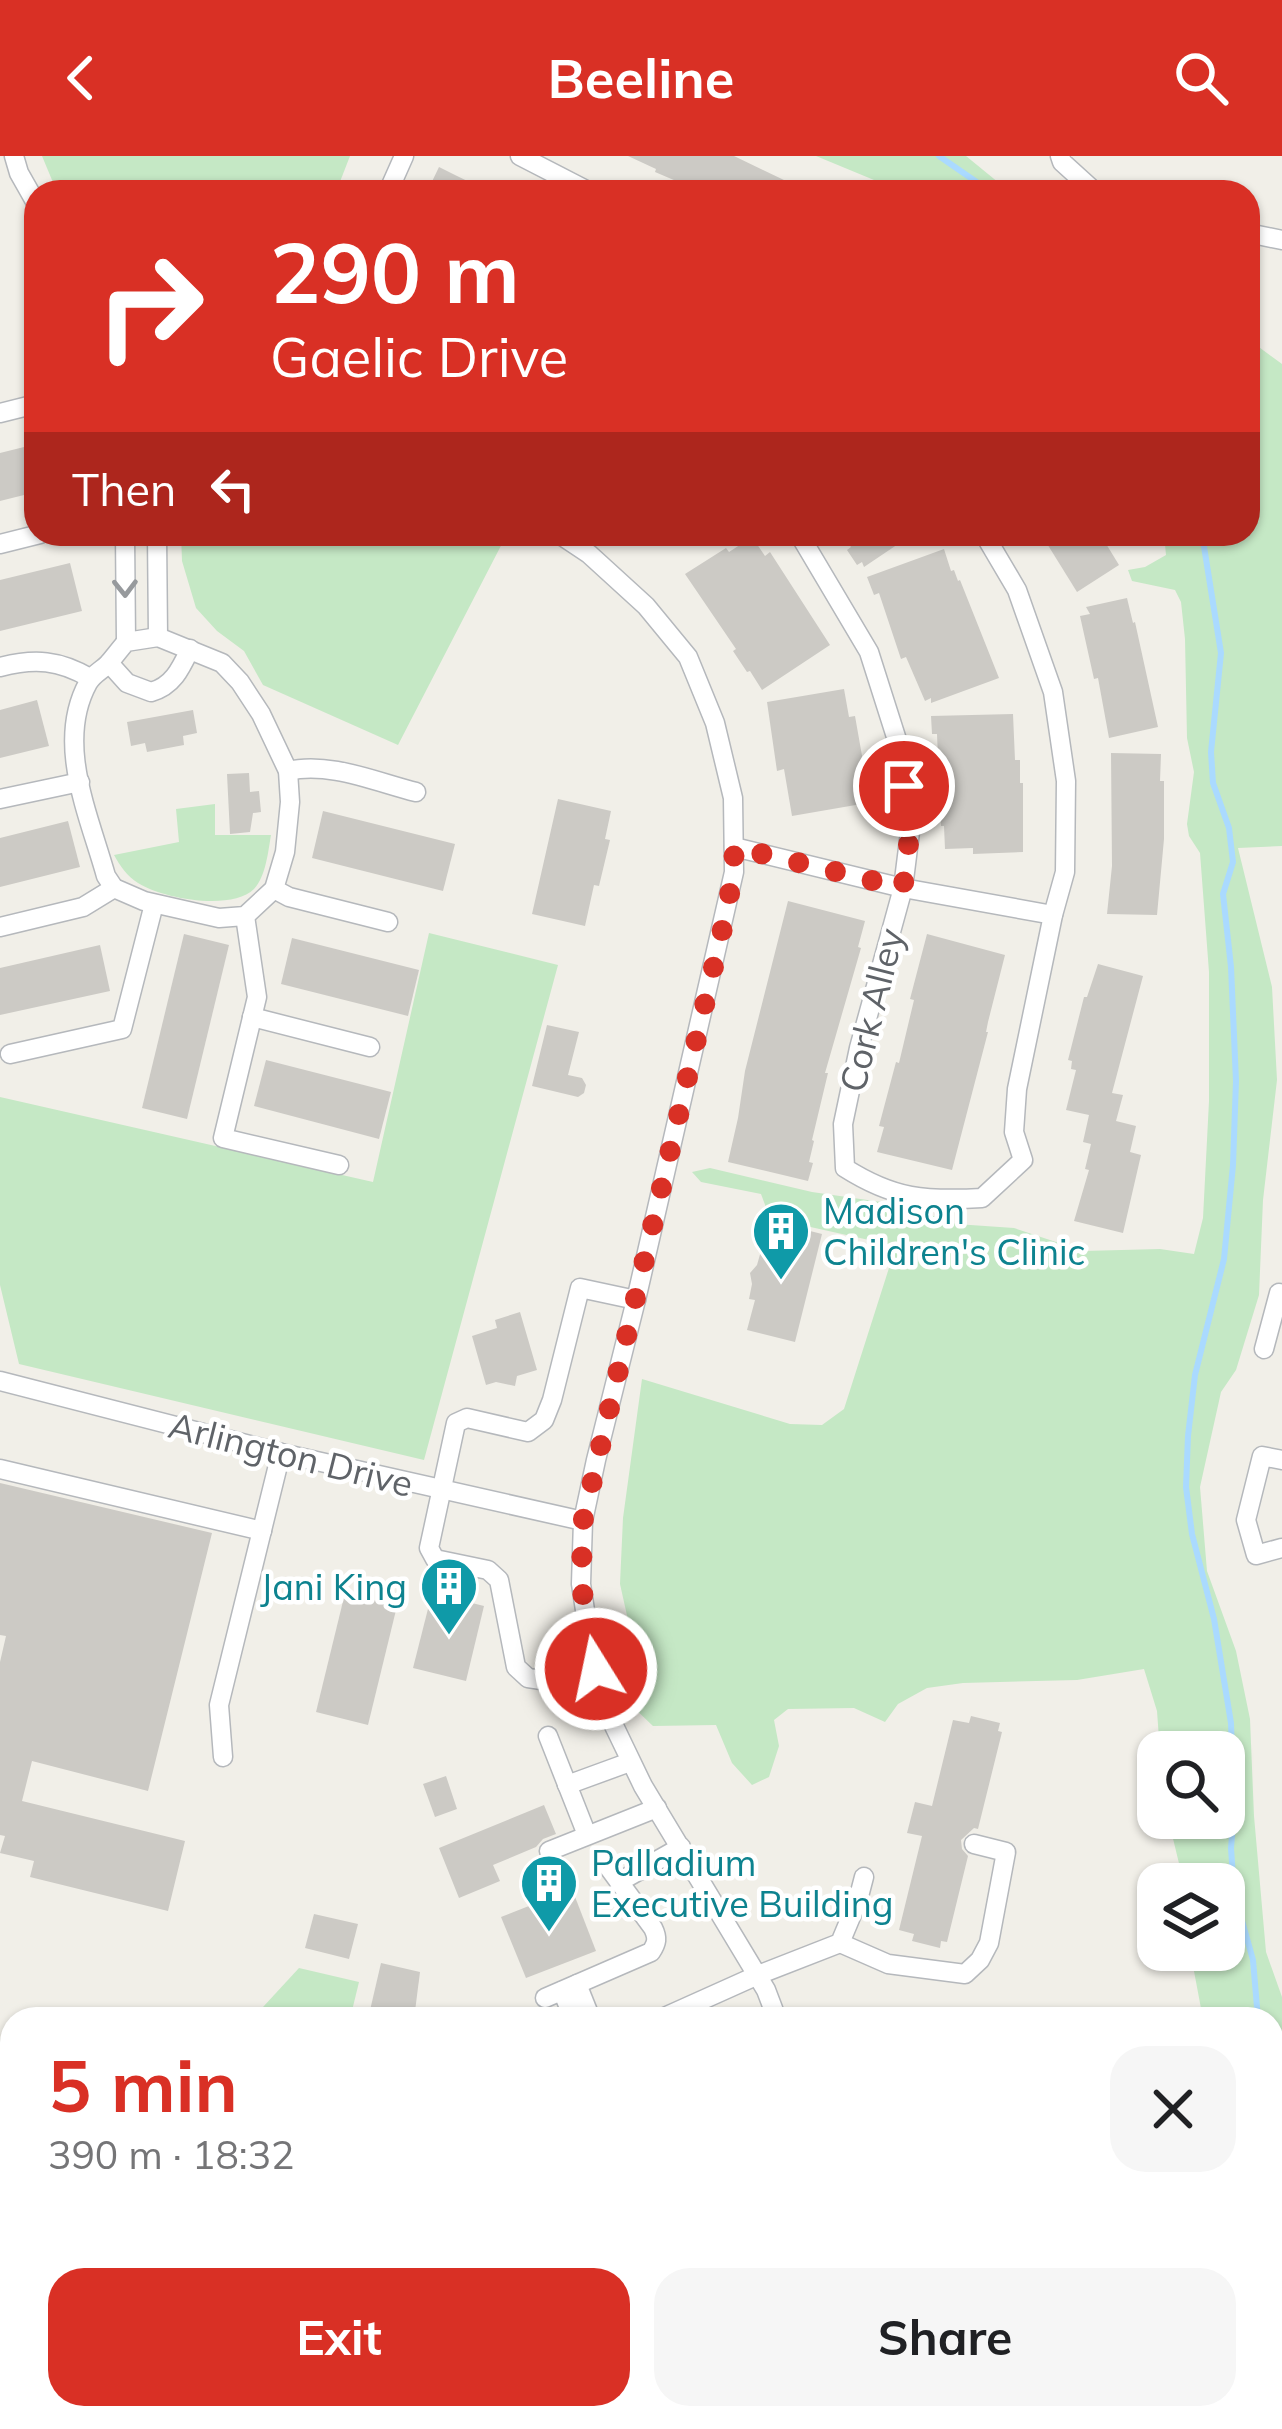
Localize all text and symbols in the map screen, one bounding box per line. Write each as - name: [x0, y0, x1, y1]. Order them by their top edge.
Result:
- text: Beeline: [548, 44, 734, 112]
- icon: back: [48, 45, 114, 111]
- icon: search: [1168, 45, 1234, 111]
- text: 290 m: [270, 219, 520, 324]
- icon: right: [72, 228, 228, 384]
- text: Gaelic Drive: [270, 323, 568, 391]
- icon: left: [200, 456, 266, 522]
- text: Then: [72, 461, 176, 517]
- one-way arrow: [112, 580, 138, 598]
- pin: [853, 735, 955, 837]
- icon: arrive: [871, 753, 937, 819]
- street label: Cork Alley: [829, 924, 913, 1096]
- place label: Madison Children's Clinic: [823, 1188, 1085, 1274]
- building icon: Madison Children's Clinic: [750, 1200, 812, 1282]
- street label: Arlington Drive: [164, 1402, 418, 1506]
- building icon: Jani King: [418, 1555, 480, 1637]
- place label: Jani King: [260, 1564, 407, 1609]
- position arrow: [533, 1606, 659, 1732]
- map controls: [1137, 1731, 1245, 1971]
- button: search: [1137, 1731, 1245, 1839]
- place label: Palladium Executive Building: [591, 1840, 894, 1926]
- building icon: Palladium Executive Building: [518, 1852, 580, 1934]
- button: layers: [1137, 1863, 1245, 1971]
- text: 5 min: [48, 2040, 238, 2130]
- button: close: [1110, 2046, 1236, 2172]
- text: 390 m · 18:32: [48, 2130, 294, 2179]
- button: Exit: [48, 2268, 630, 2406]
- button: Share: [654, 2268, 1236, 2406]

